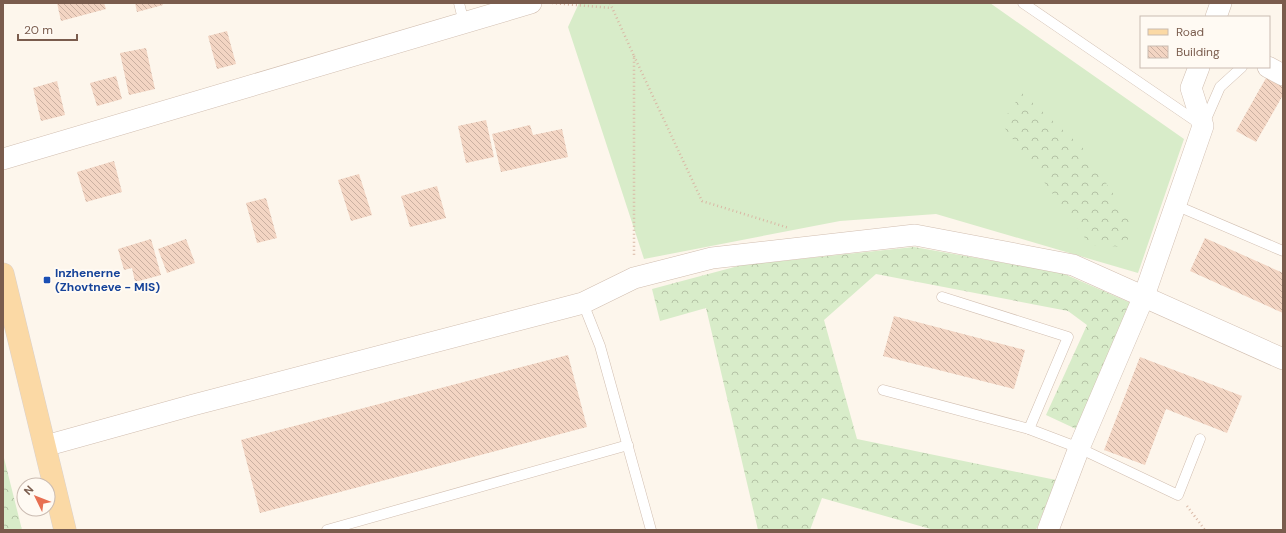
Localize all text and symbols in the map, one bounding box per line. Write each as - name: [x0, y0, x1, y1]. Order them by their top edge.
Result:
- scale bar: [18, 16, 77, 42]
- legend: [1140, 16, 1270, 68]
- text: 20 m: [24, 22, 53, 38]
- text: Road: [1176, 24, 1204, 40]
- text: Building: [1176, 44, 1220, 60]
- place label: Inzhenerne (Zhovtneve - MIS): [55, 265, 160, 295]
- marker: Inzhenerne (Zhovtneve - MIS): [42, 275, 52, 285]
- north arrow: [16, 477, 56, 517]
- text: N: [21, 482, 37, 498]

